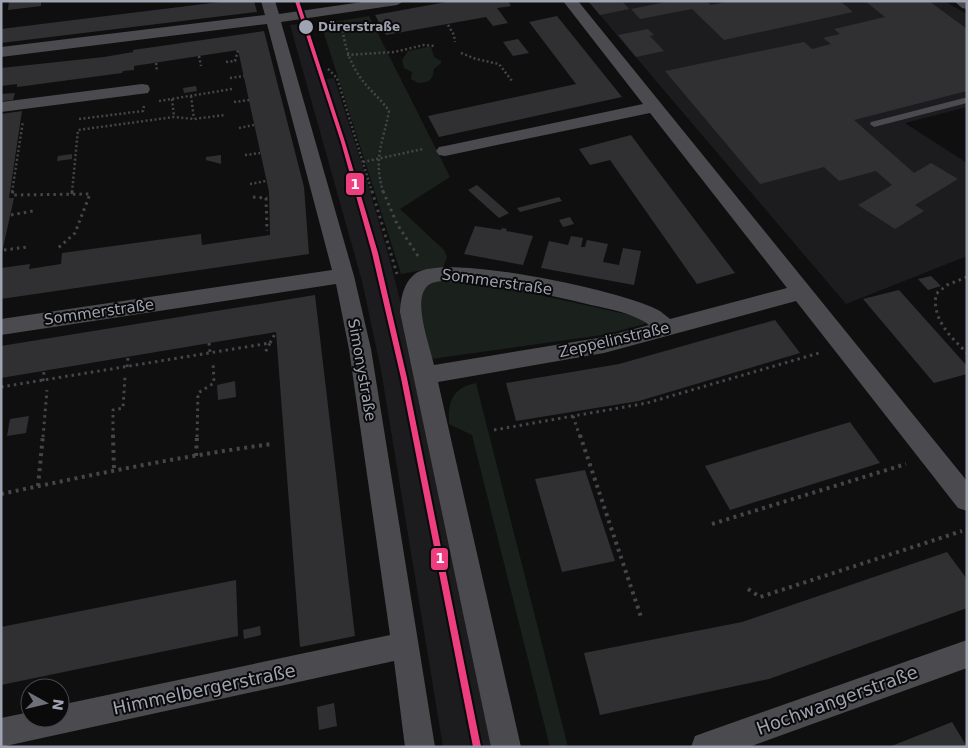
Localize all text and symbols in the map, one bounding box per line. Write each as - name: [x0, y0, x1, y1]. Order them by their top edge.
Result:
- marker: Dürerstraße: [297, 18, 315, 36]
- place label: Dürerstraße: [318, 20, 400, 34]
- line badge: 1: [345, 172, 365, 196]
- text: 1: [350, 176, 360, 192]
- street label: Sommerstraße: [441, 265, 553, 299]
- street label: Sommerstraße: [43, 295, 155, 329]
- street label: Simonystraße: [344, 317, 380, 423]
- street label: Zeppelinstraße: [557, 318, 671, 362]
- line badge: 1: [430, 547, 449, 571]
- text: 1: [435, 550, 445, 566]
- street label: Himmelbergerstraße: [111, 659, 297, 719]
- street label: Hochwangerstraße: [753, 661, 921, 739]
- north arrow: [20, 678, 70, 728]
- text: N: [49, 698, 67, 712]

